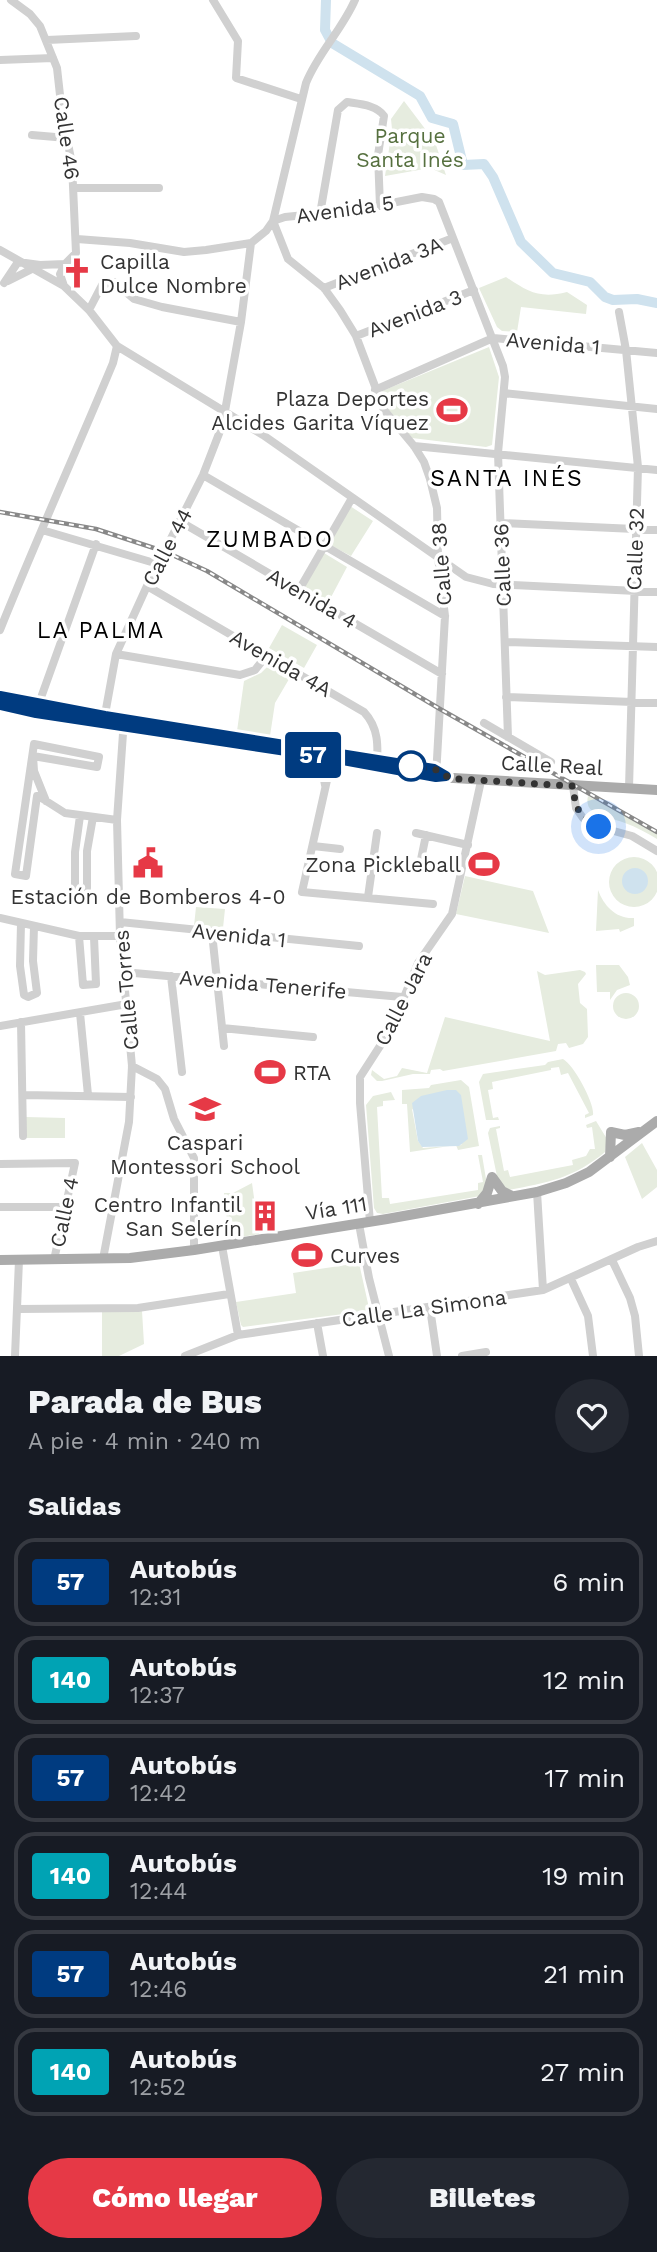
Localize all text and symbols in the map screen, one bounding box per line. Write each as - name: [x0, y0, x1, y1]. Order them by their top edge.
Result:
- street label: Calle 46: [49, 95, 85, 181]
- park label: Parque Santa Inés: [356, 123, 464, 172]
- street label: Avenida 5: [294, 190, 396, 228]
- street label: Avenida 3A: [332, 231, 446, 295]
- place label: Capilla Dulce Nombre: [100, 249, 247, 298]
- church icon: Capilla Dulce Nombre: [60, 256, 94, 290]
- street label: Avenida 3: [364, 284, 466, 342]
- street label: Avenida 1: [505, 326, 601, 360]
- place label: Plaza Deportes Alcides Garita Víquez: [211, 386, 429, 435]
- sports icon: Plaza Deportes Alcides Garita Víquez: [435, 393, 469, 427]
- district label: SANTA INÉS: [430, 465, 584, 492]
- street label: Calle 44: [137, 504, 197, 590]
- street label: Calle 32: [621, 507, 649, 591]
- street label: Calle 38: [426, 521, 456, 607]
- street label: Calle 36: [488, 523, 516, 607]
- district label: ZUMBADO: [206, 526, 334, 553]
- street label: Avenida 4: [263, 562, 361, 634]
- district label: LA PALMA: [37, 617, 165, 644]
- street label: Avenida 4A: [226, 624, 336, 702]
- line badge: 57: [282, 732, 344, 778]
- text: 57: [299, 741, 327, 769]
- street label: Calle Real: [500, 750, 604, 780]
- unlabelled marker: [396, 751, 426, 781]
- your location: [581, 809, 616, 844]
- public building icon: Estación de Bomberos 4-0: [131, 846, 165, 880]
- sports icon: Zona Pickleball: [467, 847, 501, 881]
- place label: Zona Pickleball: [306, 852, 462, 877]
- place label: Estación de Bomberos 4-0: [11, 884, 285, 909]
- street label: Avenida 1: [191, 918, 287, 952]
- street label: Calle Torres: [108, 929, 144, 1051]
- street label: Calle Jara: [369, 948, 437, 1050]
- street label: Avenida Tenerife: [178, 964, 348, 1004]
- sports icon: RTA: [253, 1055, 287, 1089]
- place label: RTA: [293, 1060, 331, 1085]
- school or university icon: Caspari Montessori School: [188, 1092, 222, 1126]
- place label: Caspari Montessori School: [110, 1130, 301, 1179]
- street label: Calle 4: [44, 1175, 84, 1249]
- street label: Vía 111: [303, 1191, 369, 1225]
- place label: Centro Infantil San Selerín: [94, 1192, 243, 1241]
- building icon: Centro Infantil San Selerín: [248, 1199, 282, 1233]
- sports icon: Curves: [290, 1238, 324, 1272]
- place label: Curves: [330, 1243, 400, 1268]
- street label: Calle La Simona: [340, 1284, 508, 1332]
- button: heart: [555, 1379, 629, 1453]
- text: Parada de Bus: [28, 1382, 262, 1421]
- text: A pie · 4 min · 240 m: [28, 1428, 261, 1455]
- text: Salidas: [28, 1491, 121, 1521]
- text: Autobús: [130, 1554, 237, 1584]
- text: 6 min: [553, 1567, 625, 1597]
- text: 57: [57, 1568, 84, 1596]
- text: 12:31: [130, 1584, 182, 1611]
- text: Autobús: [130, 1652, 237, 1682]
- text: 12 min: [543, 1665, 625, 1695]
- text: 140: [50, 1666, 91, 1694]
- text: 12:37: [130, 1682, 185, 1709]
- text: Autobús: [130, 1750, 237, 1780]
- text: 17 min: [544, 1763, 625, 1793]
- text: 57: [57, 1764, 84, 1792]
- text: 12:42: [130, 1780, 187, 1807]
- text: Autobús: [130, 1848, 237, 1878]
- text: 19 min: [542, 1861, 625, 1891]
- text: 140: [50, 1862, 91, 1890]
- text: 12:44: [130, 1878, 187, 1905]
- text: Autobús: [130, 1946, 237, 1976]
- text: 21 min: [543, 1959, 625, 1989]
- text: 57: [57, 1960, 84, 1988]
- text: 12:46: [130, 1976, 187, 2003]
- text: Autobús: [130, 2044, 237, 2074]
- text: 27 min: [540, 2057, 625, 2087]
- text: 140: [50, 2058, 91, 2086]
- text: 12:52: [130, 2074, 186, 2101]
- button: Cómo llegar: [28, 2158, 322, 2238]
- button: Billetes: [336, 2158, 629, 2238]

